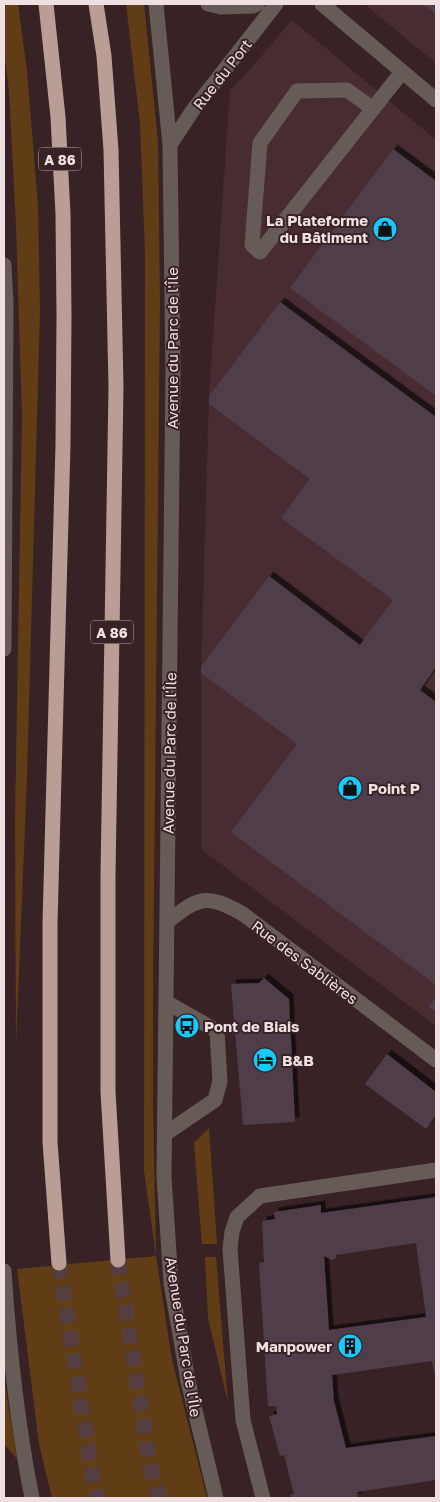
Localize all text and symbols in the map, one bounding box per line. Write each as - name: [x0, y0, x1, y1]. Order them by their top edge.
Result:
- street label: Rue du Port: [189, 35, 255, 113]
- road number: A 86: [39, 148, 81, 170]
- place label: La Plateforme du Bâtiment: [266, 211, 368, 246]
- shop icon: La Plateforme du Bâtiment: [372, 216, 398, 242]
- street label: Avenue du Parc de l'Île: [163, 267, 181, 429]
- road number: A 86: [91, 620, 133, 644]
- street label: Avenue du Parc de l'Île: [159, 672, 179, 834]
- shop icon: Point P: [337, 775, 363, 801]
- place label: Point P: [368, 779, 420, 797]
- street label: Rue des Sablières: [248, 916, 362, 1008]
- bus stop icon: Pont de Biais: [174, 1013, 200, 1039]
- place label: Pont de Biais: [204, 1017, 299, 1035]
- hotel icon: B&B: [252, 1047, 278, 1073]
- place label: B&B: [282, 1051, 314, 1069]
- street label: Avenue du Parc de l'Île: [162, 1256, 206, 1419]
- building icon: Manpower: [337, 1333, 363, 1359]
- place label: Manpower: [256, 1337, 332, 1355]

